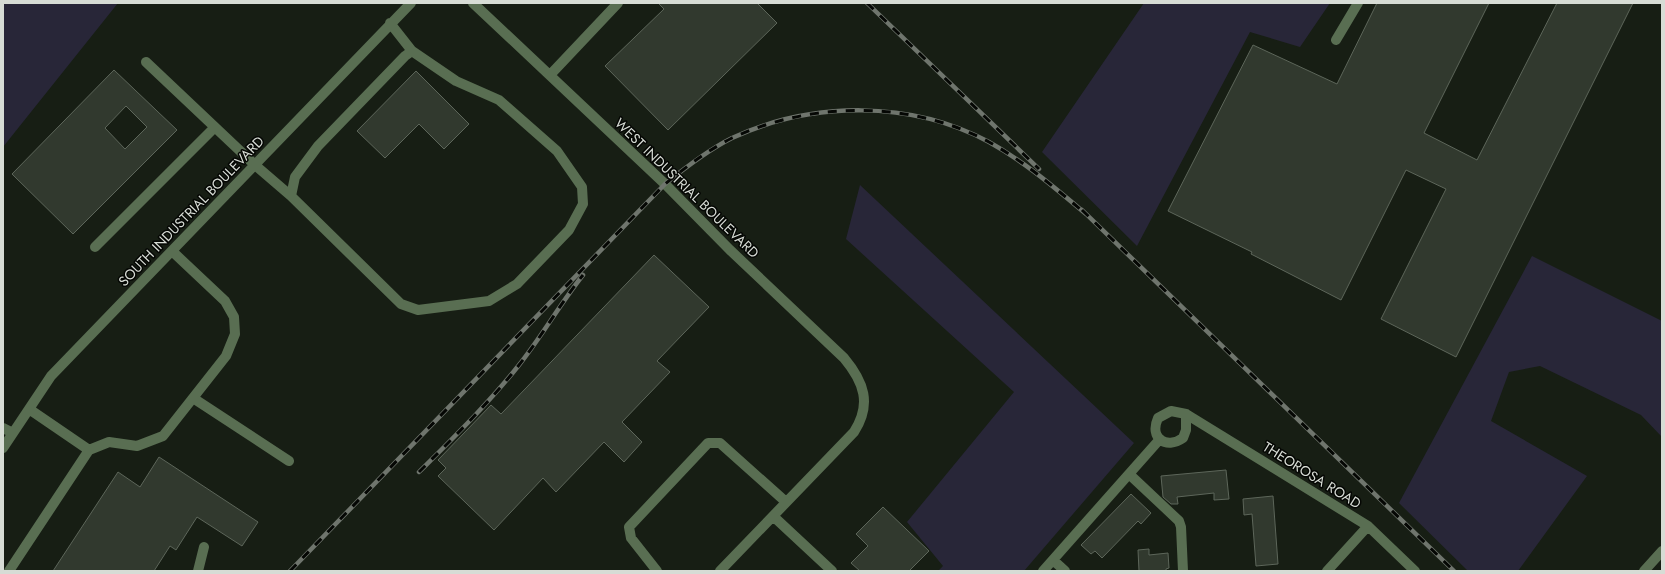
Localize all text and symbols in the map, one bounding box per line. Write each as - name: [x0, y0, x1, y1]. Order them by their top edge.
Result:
- street label: WEST INDUSTRIAL BOULEVARD: [610, 114, 764, 262]
- street label: SOUTH INDUSTRIAL BOULEVARD: [114, 131, 268, 291]
- street label: THEOROSA ROAD: [1259, 437, 1365, 513]

